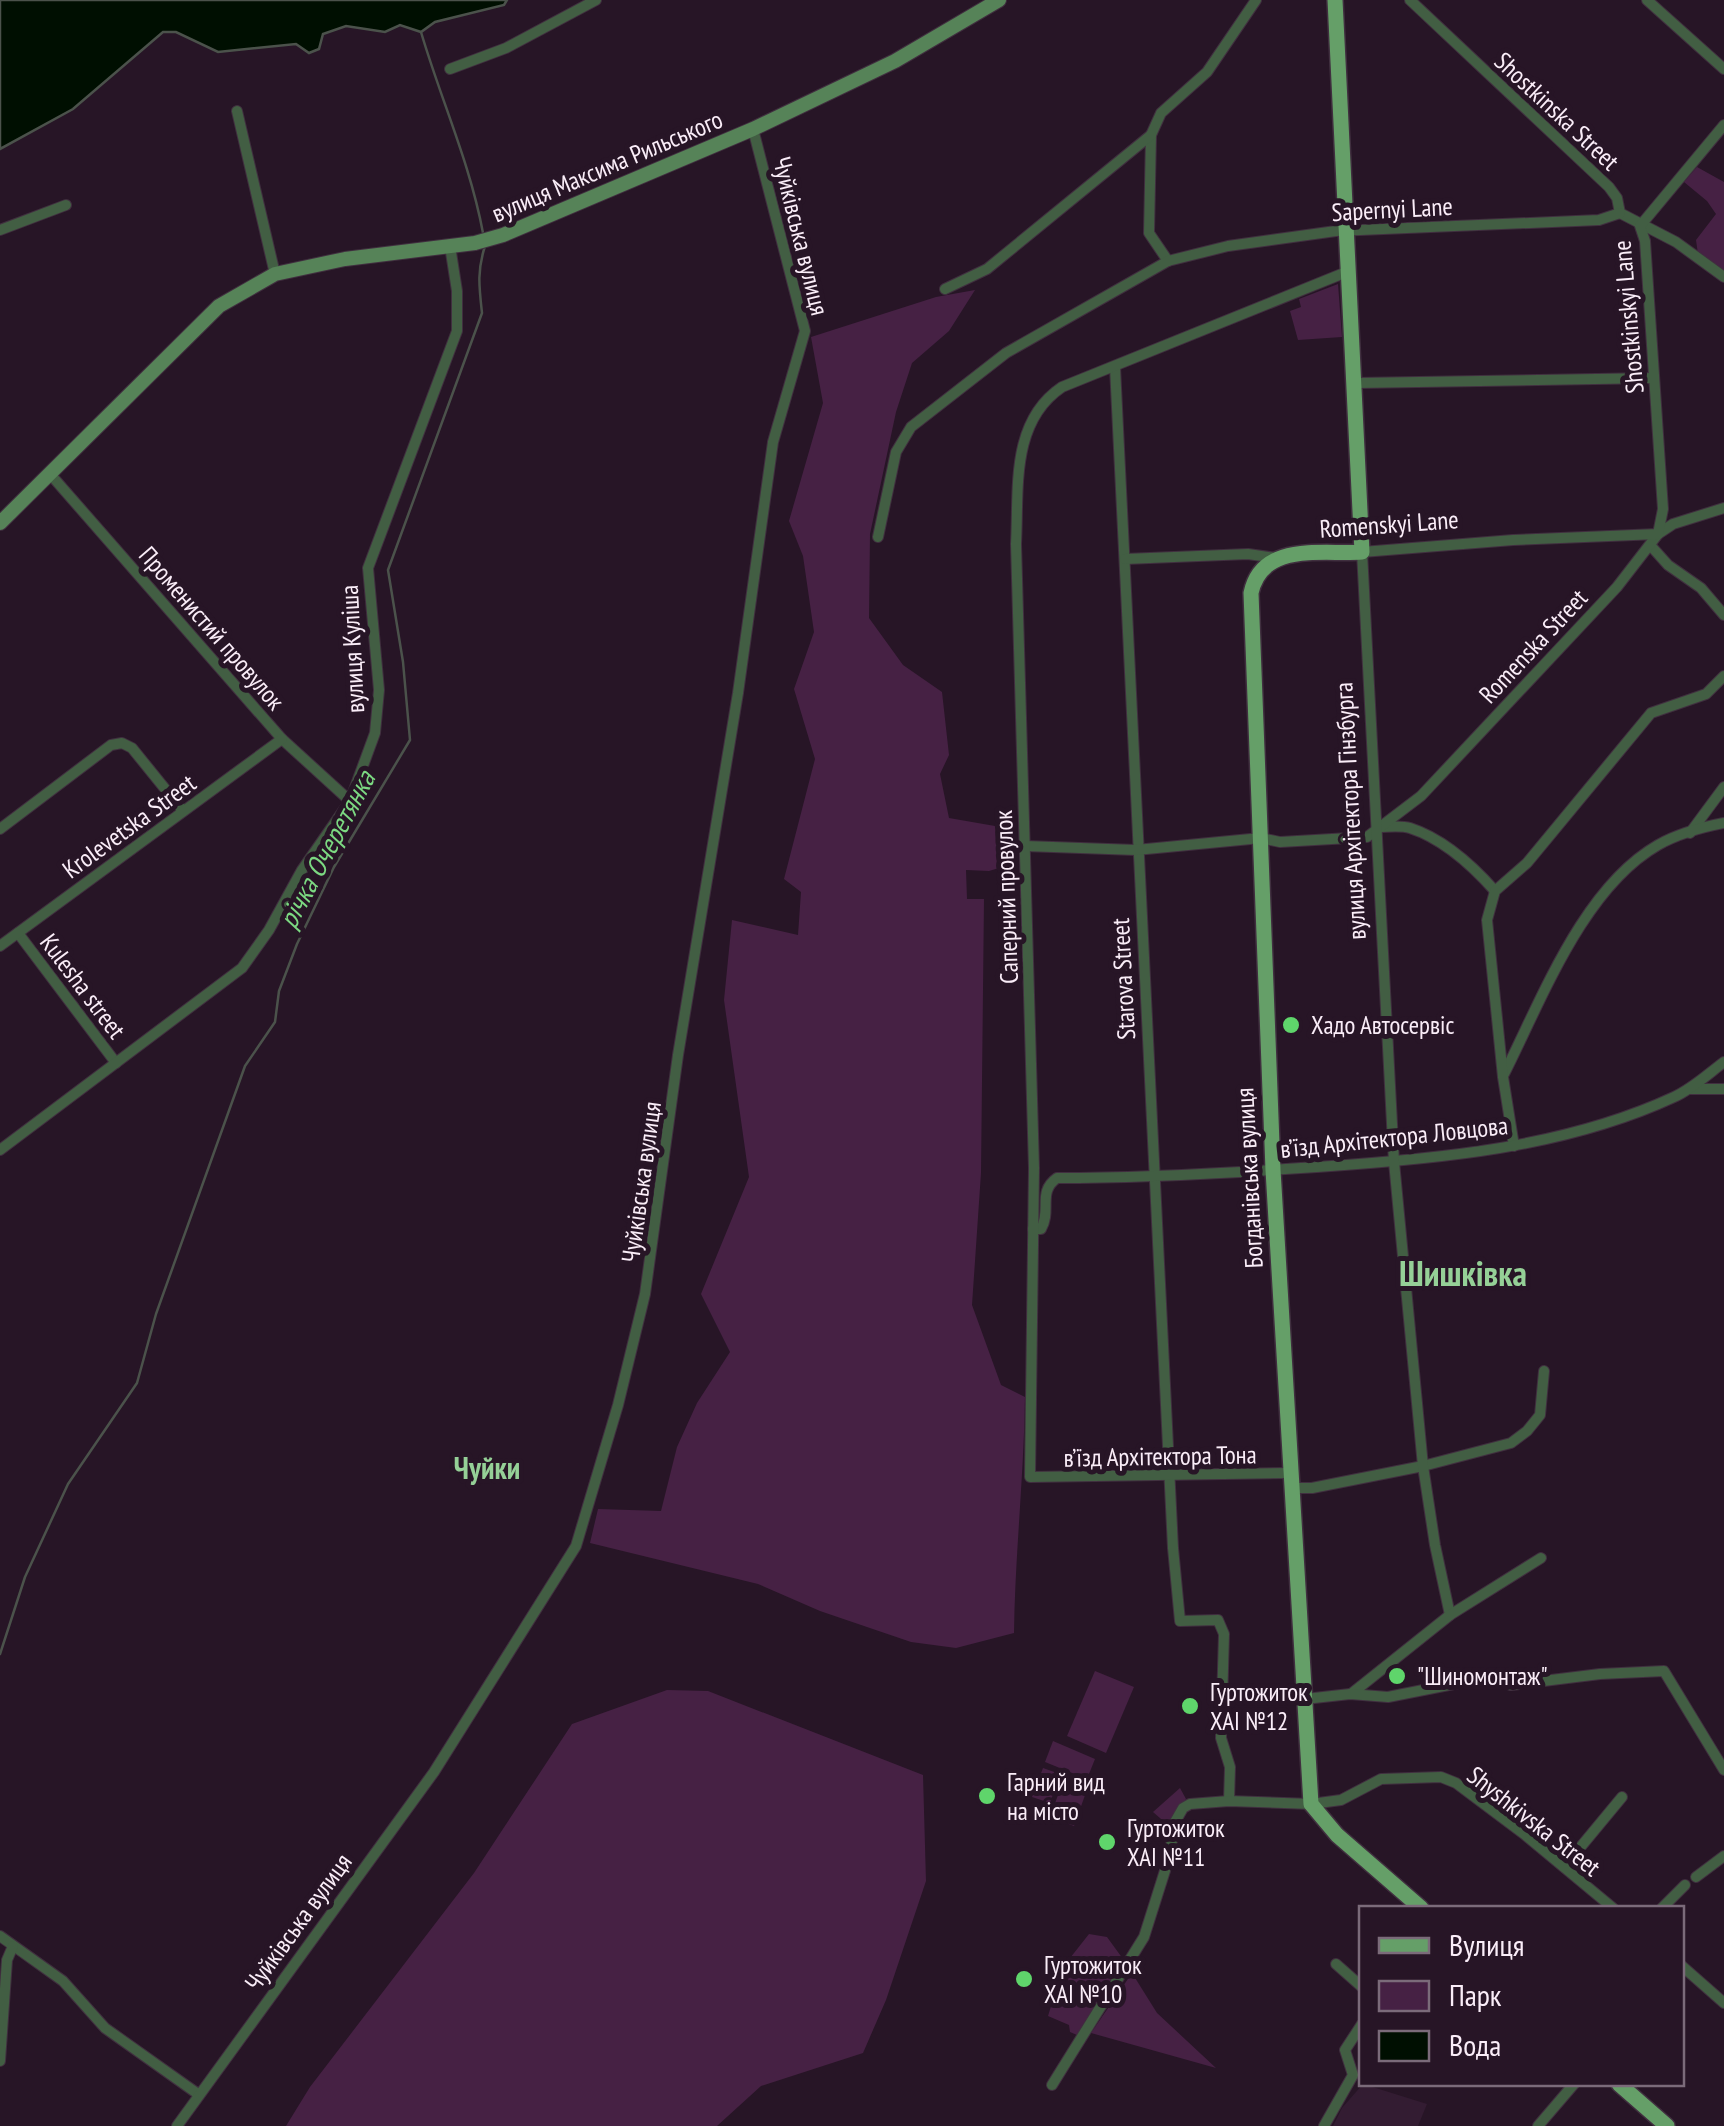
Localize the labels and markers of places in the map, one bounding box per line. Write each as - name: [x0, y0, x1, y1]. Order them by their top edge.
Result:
- place label: Хадо Автосервіс: [1311, 1009, 1454, 1041]
- marker: Хадо Автосервіс: [1280, 1014, 1302, 1036]
- place label: "Шиномонтаж": [1417, 1660, 1548, 1692]
- marker: "Шиномонтаж": [1386, 1665, 1408, 1687]
- place label: Гуртожиток ХАІ №12: [1210, 1676, 1308, 1737]
- marker: Гуртожиток ХАІ №12: [1179, 1695, 1201, 1717]
- place label: Гарний вид на місто: [1007, 1766, 1105, 1827]
- marker: Гарний вид на місто: [976, 1785, 998, 1807]
- place label: Гуртожиток ХАІ №11: [1127, 1812, 1225, 1873]
- marker: Гуртожиток ХАІ №11: [1096, 1831, 1118, 1853]
- place label: Гуртожиток ХАІ №10: [1044, 1949, 1142, 2010]
- marker: Гуртожиток ХАІ №10: [1013, 1968, 1035, 1990]

